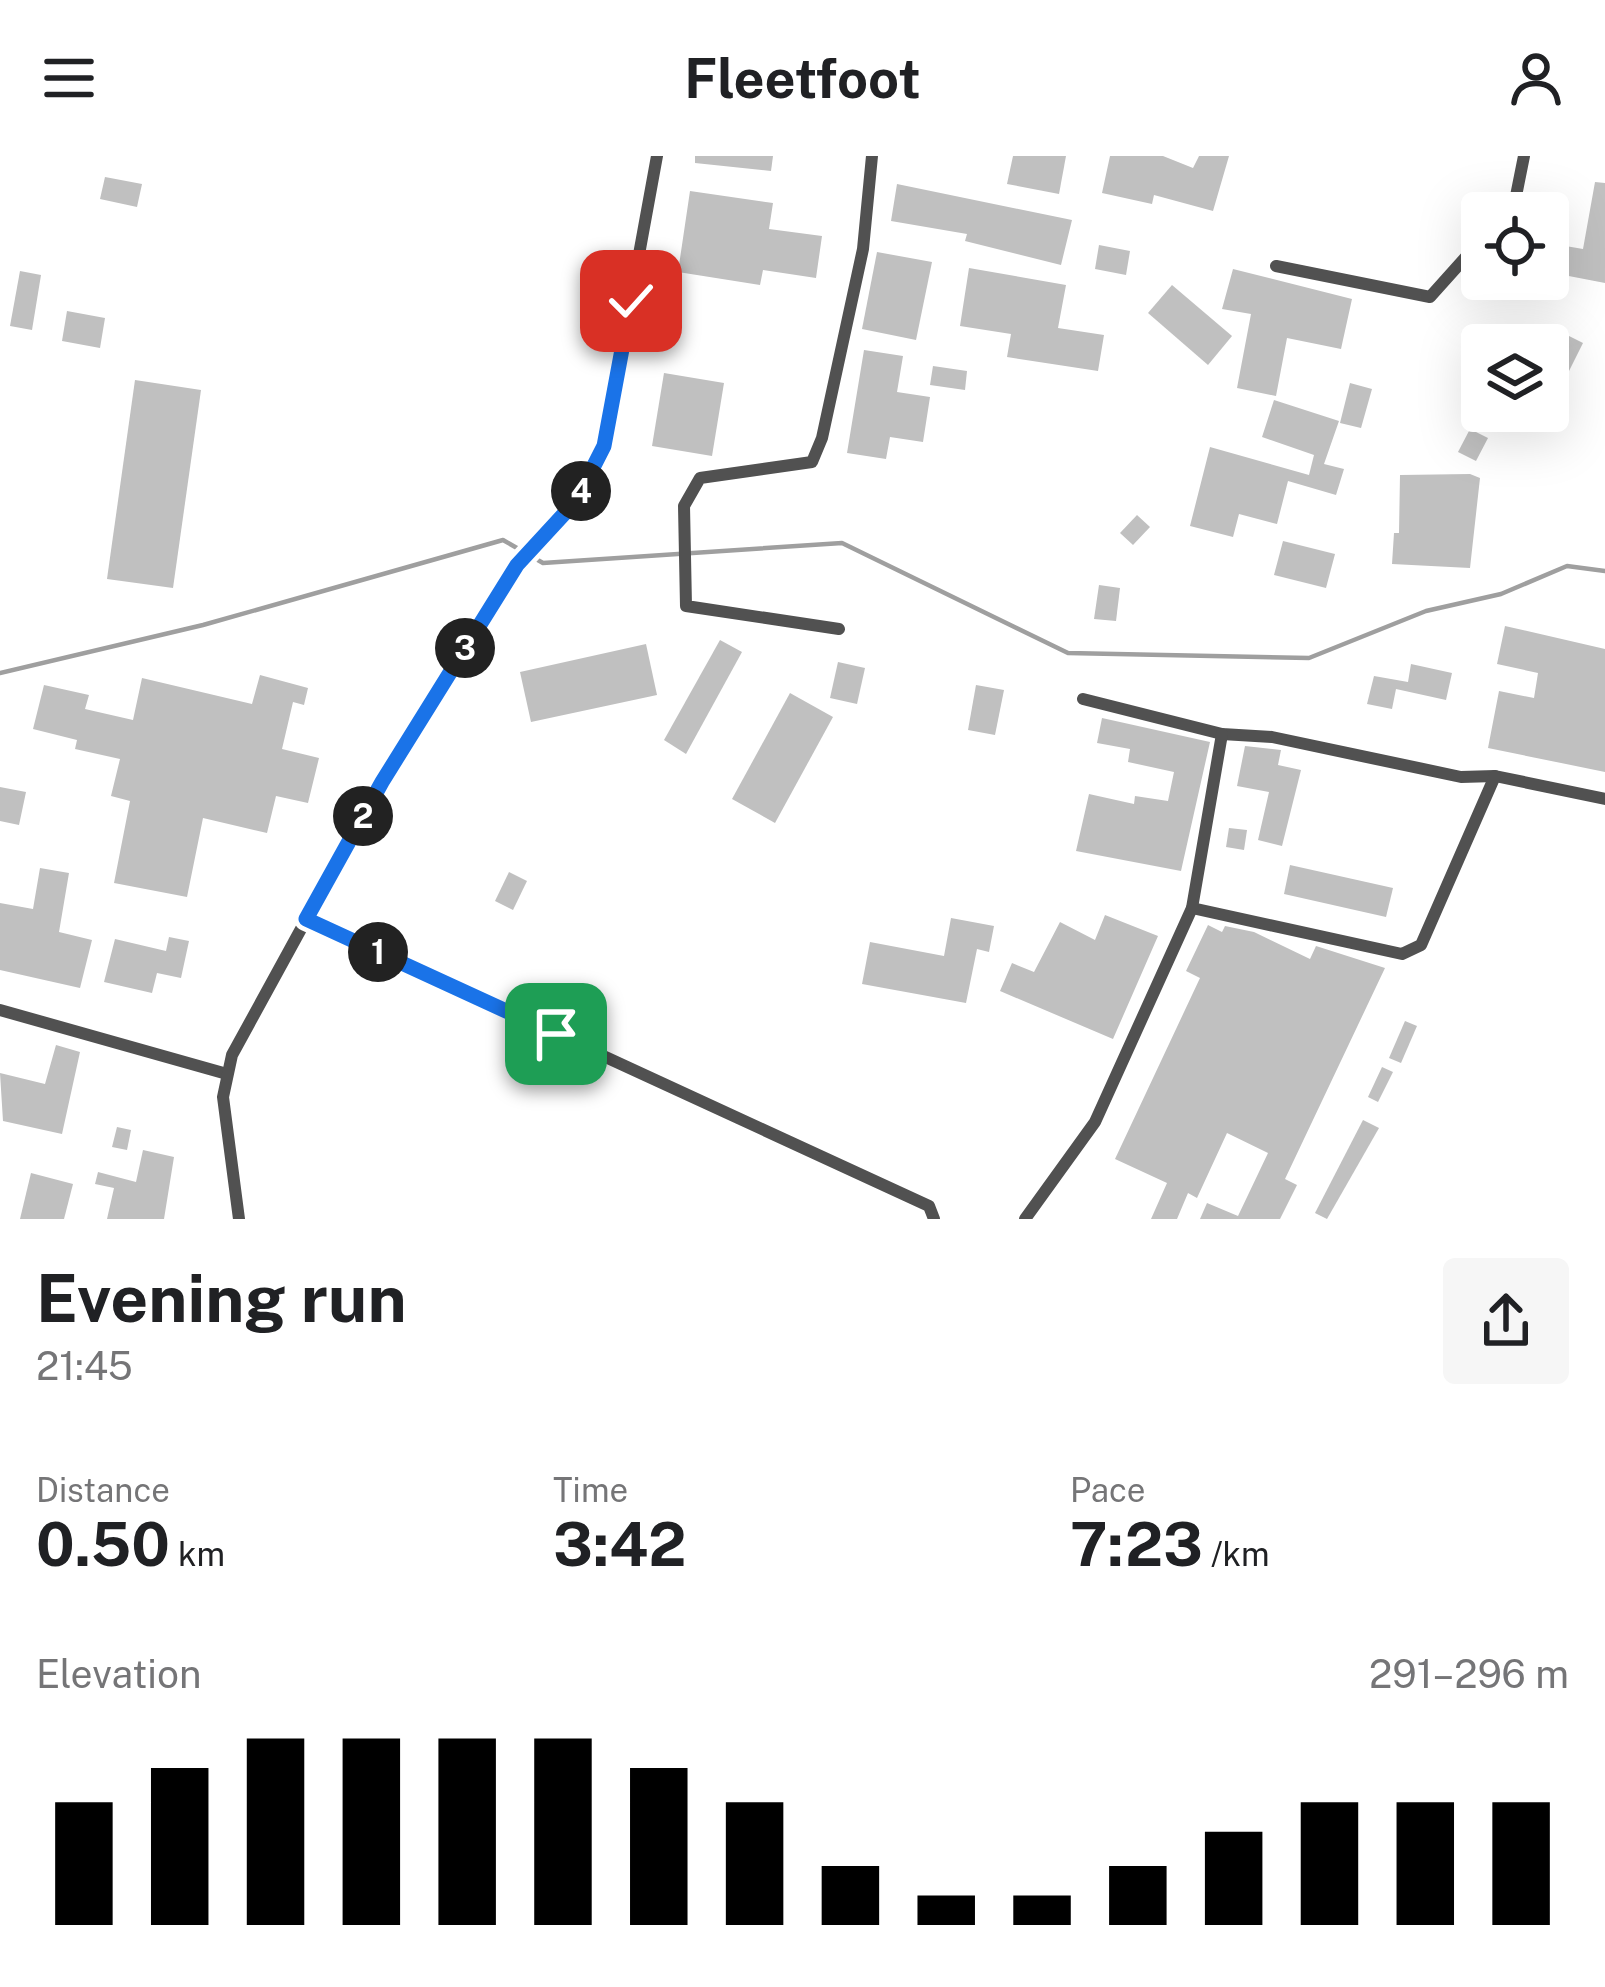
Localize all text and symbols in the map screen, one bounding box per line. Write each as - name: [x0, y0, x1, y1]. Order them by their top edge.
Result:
- icon: menu: [36, 45, 102, 111]
- icon: person: [1503, 45, 1569, 111]
- text: Fleetfoot: [684, 47, 921, 110]
- map controls: [1461, 192, 1569, 432]
- button: locate: [1461, 192, 1569, 300]
- pin: [580, 250, 682, 352]
- icon: check: [598, 268, 664, 334]
- button: layers: [1461, 324, 1569, 432]
- pin: 4: [551, 461, 611, 521]
- text: 4: [570, 472, 592, 510]
- pin: 3: [435, 618, 495, 678]
- text: 3: [454, 629, 476, 667]
- pin: 2: [333, 786, 393, 846]
- text: 2: [353, 797, 373, 835]
- pin: 1: [348, 922, 408, 982]
- text: 1: [371, 933, 385, 971]
- pin: [505, 983, 607, 1085]
- icon: arrive: [523, 1001, 589, 1067]
- button: share: [1443, 1258, 1569, 1384]
- text: Evening run: [36, 1259, 407, 1337]
- text: 21:45: [36, 1343, 133, 1389]
- text: Distance: [36, 1471, 170, 1509]
- text: Time: [553, 1471, 628, 1509]
- text: Pace: [1070, 1471, 1145, 1509]
- text: 0.50: [36, 1509, 170, 1580]
- text: 3:42: [553, 1509, 686, 1580]
- text: 7:23: [1070, 1509, 1203, 1580]
- text: km: [170, 1535, 225, 1573]
- text: /km: [1203, 1535, 1270, 1573]
- text: Elevation: [36, 1651, 202, 1697]
- text: 291–296 m: [1369, 1651, 1569, 1697]

